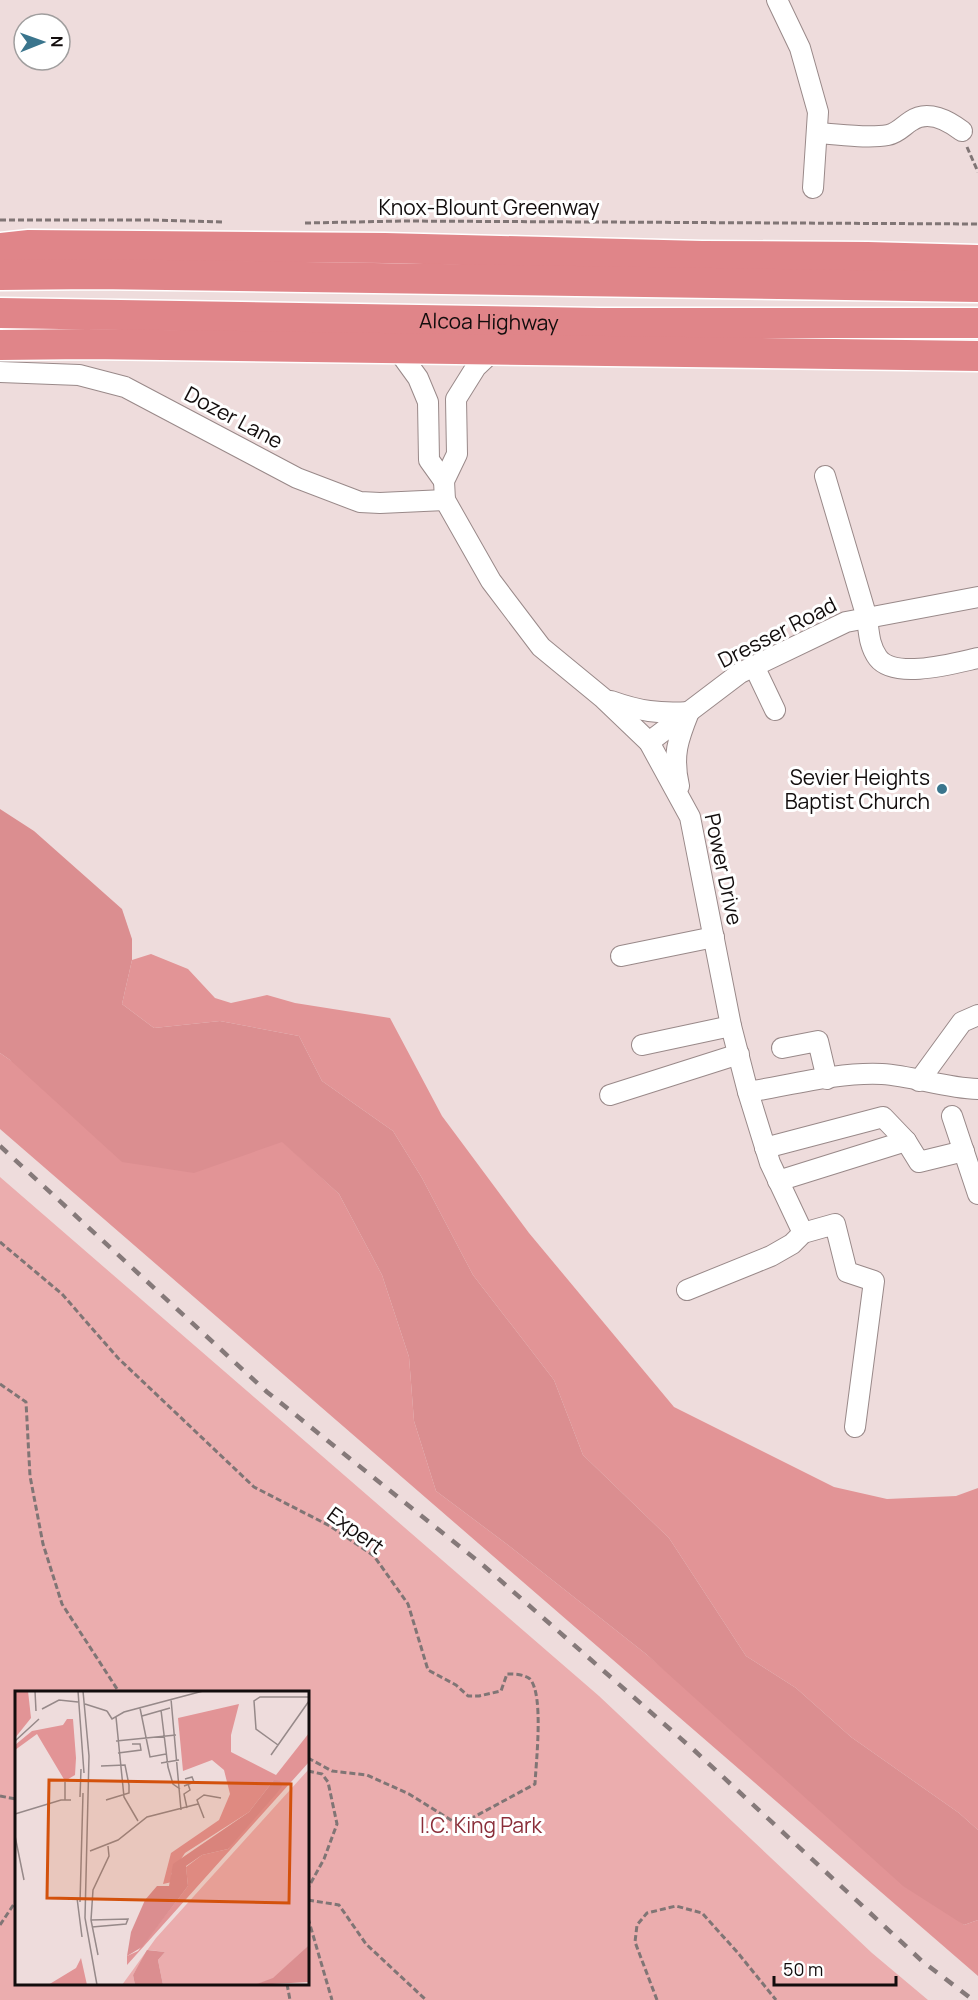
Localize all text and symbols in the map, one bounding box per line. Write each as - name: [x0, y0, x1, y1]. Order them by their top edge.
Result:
- north arrow: [12, 12, 72, 72]
- text: N: [46, 36, 68, 48]
- street label: Knox-Blount Greenway: [378, 193, 600, 221]
- street label: Alcoa Highway: [419, 306, 559, 336]
- street label: Dozer Lane: [180, 379, 288, 455]
- street label: Dresser Road: [713, 590, 841, 674]
- place label: Sevier Heights Baptist Church: [785, 763, 930, 815]
- marker: Sevier Heights Baptist Church: [935, 782, 949, 796]
- street label: Power Drive: [699, 811, 749, 927]
- street label: Expert: [322, 1500, 390, 1560]
- inset map: [15, 1691, 309, 1985]
- park label: I.C. King Park: [420, 1811, 543, 1839]
- scale bar: [774, 1949, 896, 1987]
- text: 50 m: [783, 1957, 823, 1981]

